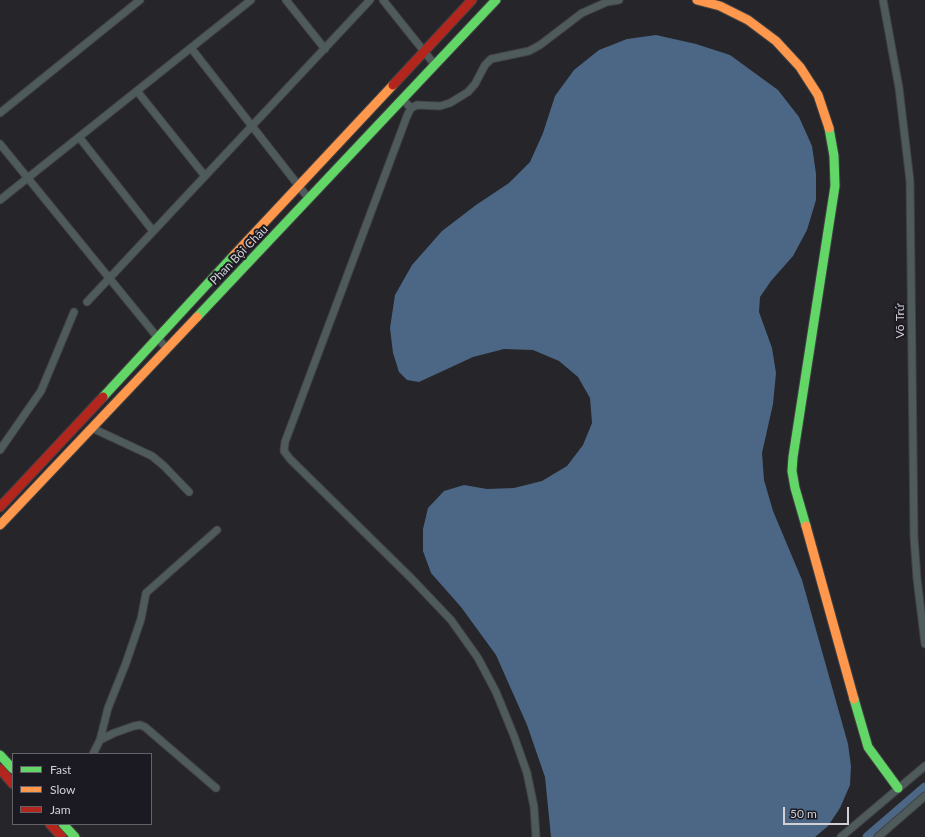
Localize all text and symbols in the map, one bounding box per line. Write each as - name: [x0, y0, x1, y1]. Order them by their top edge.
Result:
- street label: Phan Bội Châu: [207, 222, 271, 288]
- street label: Võ Trứ: [893, 304, 907, 338]
- legend: [12, 753, 152, 825]
- text: Fast: [50, 762, 71, 777]
- text: Slow: [50, 782, 75, 797]
- scale bar: [785, 799, 851, 825]
- text: Jam: [50, 802, 71, 817]
- text: 50 m: [790, 806, 817, 821]

